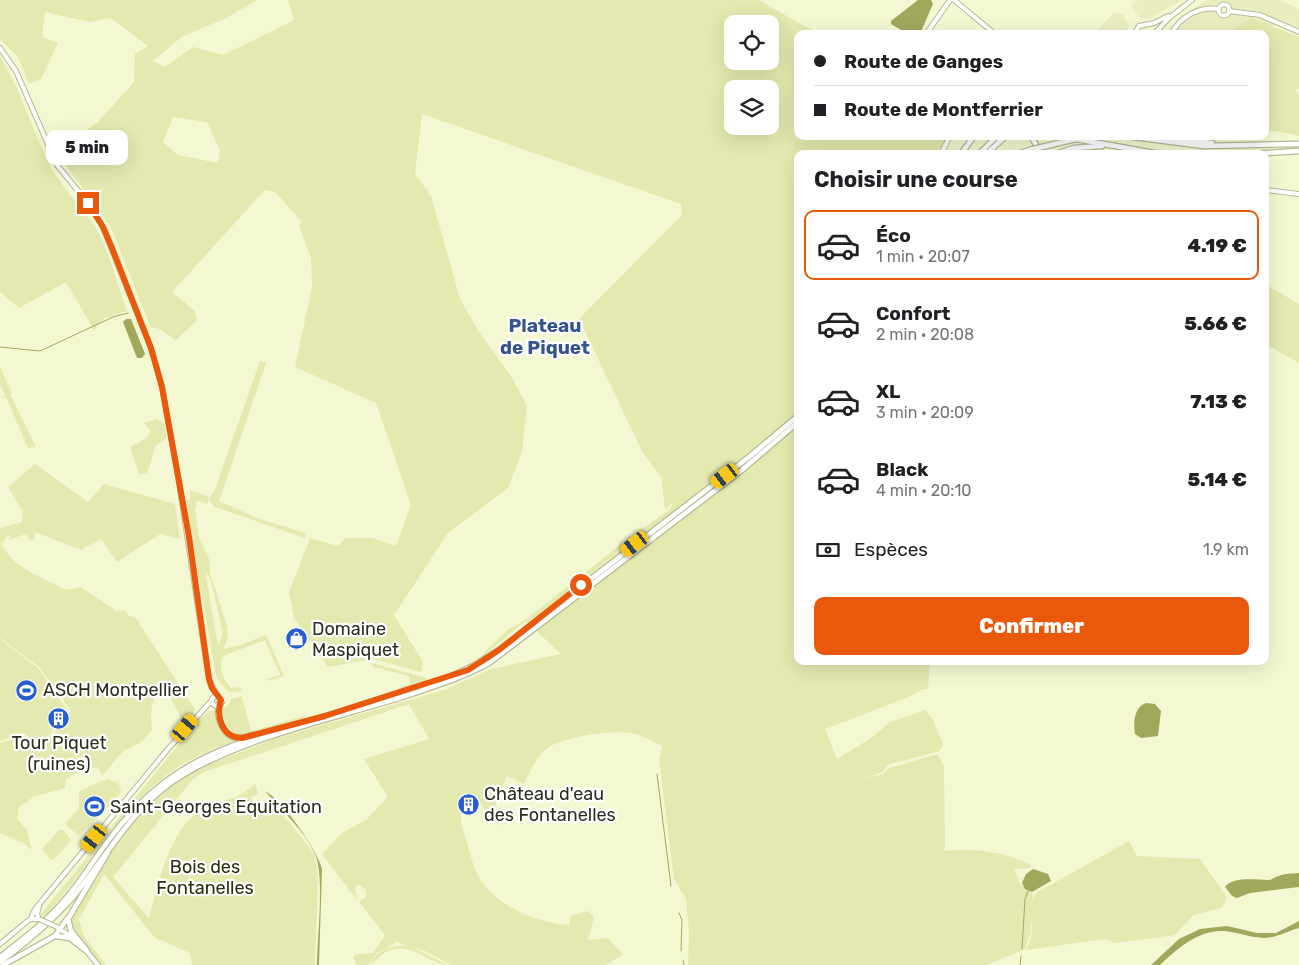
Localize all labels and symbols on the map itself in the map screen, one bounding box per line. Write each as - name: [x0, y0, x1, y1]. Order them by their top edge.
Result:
- callout: 5 min: [47, 130, 129, 166]
- route end: [77, 192, 99, 214]
- district label: Plateau de Piquet: [500, 314, 590, 359]
- car: [708, 461, 741, 491]
- car: [618, 529, 651, 559]
- route start: [570, 574, 592, 596]
- place label: Domaine Maspiquet: [312, 618, 399, 661]
- shop icon: Domaine Maspiquet: [284, 627, 308, 651]
- sports icon: ASCH Montpellier: [15, 678, 39, 702]
- place label: ASCH Montpellier: [43, 679, 189, 701]
- building icon: Tour Piquet (ruines): [47, 706, 71, 730]
- car: [169, 712, 200, 744]
- place label: Tour Piquet (ruines): [11, 732, 107, 775]
- place label: Château d'eau des Fontanelles: [484, 783, 616, 826]
- building icon: Château d'eau des Fontanelles: [456, 792, 480, 816]
- sports icon: Saint-Georges Equitation: [82, 795, 106, 819]
- place label: Saint-Georges Equitation: [110, 796, 322, 818]
- car: [78, 822, 109, 854]
- park label: Bois des Fontanelles: [156, 856, 254, 899]

